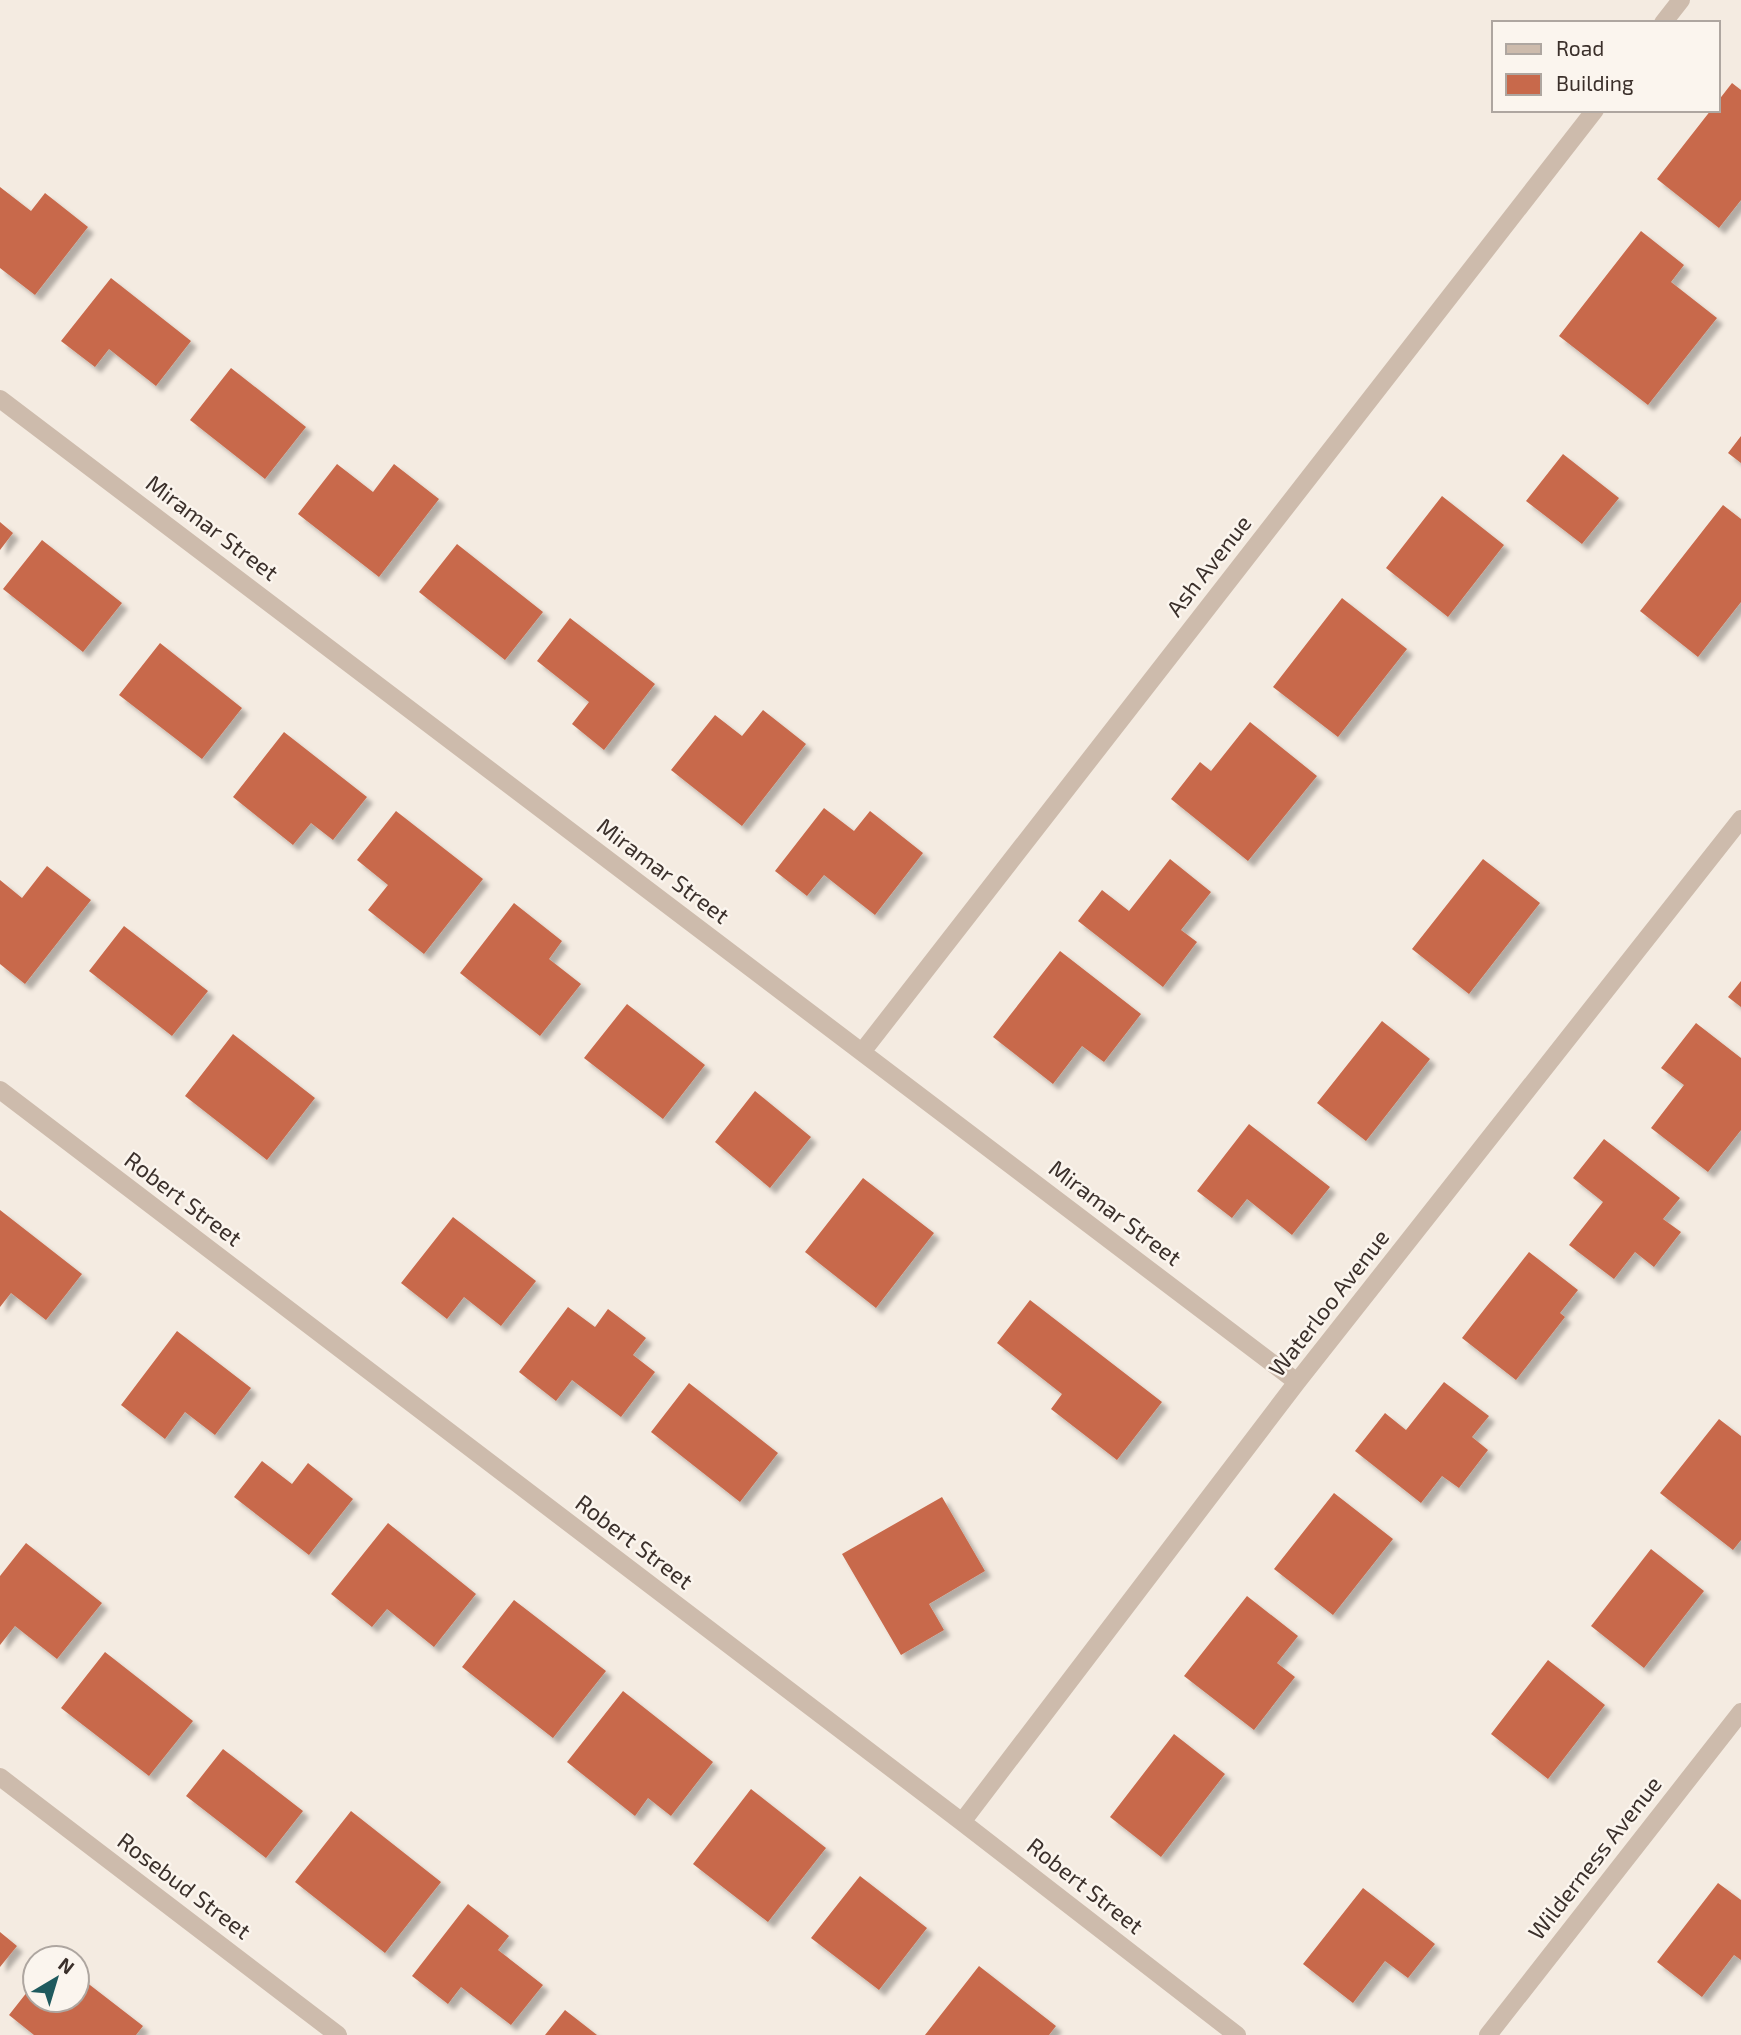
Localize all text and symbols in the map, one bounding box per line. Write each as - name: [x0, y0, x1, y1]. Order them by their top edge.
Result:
- legend: [1492, 21, 1720, 112]
- text: Road: [1556, 35, 1604, 60]
- text: Building: [1556, 70, 1634, 95]
- street label: Miramar Street: [141, 468, 284, 586]
- street label: Ash Avenue: [1160, 509, 1256, 622]
- street label: Miramar Street: [592, 811, 735, 929]
- street label: Robert Street: [119, 1145, 248, 1252]
- street label: Miramar Street: [1044, 1153, 1187, 1271]
- street label: Waterloo Avenue: [1262, 1223, 1394, 1382]
- street label: Robert Street: [570, 1488, 699, 1595]
- street label: Wilderness Avenue: [1522, 1770, 1667, 1945]
- street label: Rosebud Street: [112, 1826, 257, 1945]
- street label: Robert Street: [1022, 1831, 1149, 1939]
- north arrow: [21, 1944, 91, 2014]
- text: N: [54, 1952, 79, 1978]

